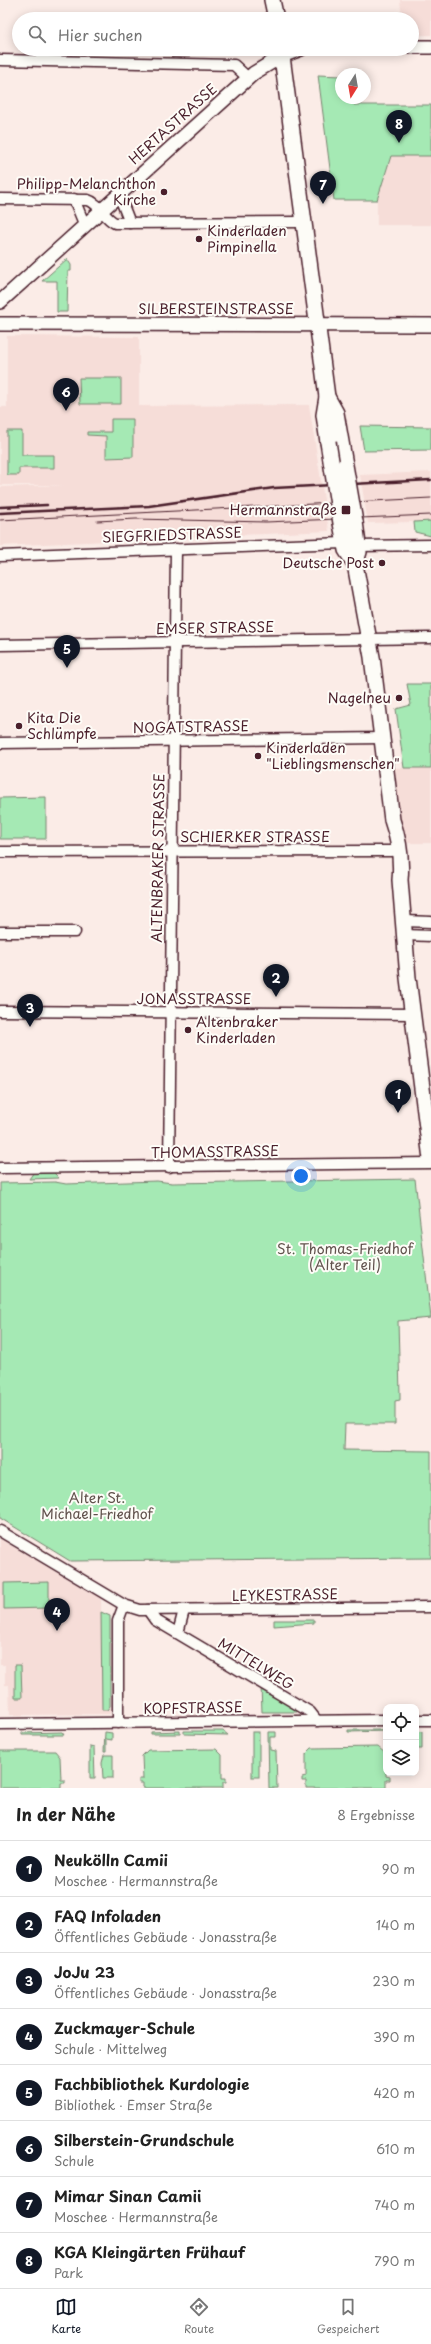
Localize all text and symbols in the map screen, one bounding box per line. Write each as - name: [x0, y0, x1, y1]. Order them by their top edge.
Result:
- search box: [12, 12, 419, 56]
- icon: search: [26, 23, 48, 45]
- text: Hier suchen: [58, 23, 143, 46]
- north arrow: [335, 68, 371, 104]
- street label: HERTASTRASSE: [124, 78, 221, 169]
- pin: 8: [386, 110, 412, 143]
- pin: 7: [310, 171, 336, 204]
- place label: Philipp-Melanchthon Kirche: [17, 173, 156, 210]
- marker: Philipp-Melanchthon Kirche: [159, 187, 169, 197]
- place label: Kinderladen Pimpinella: [207, 220, 287, 257]
- marker: Kinderladen Pimpinella: [194, 234, 204, 244]
- street label: SILBERSTEINSTRASSE: [138, 298, 294, 319]
- pin: 6: [53, 378, 79, 411]
- place label: Hermannstraße: [230, 499, 337, 520]
- marker: Hermannstraße: [340, 504, 352, 516]
- street label: SIEGFRIEDSTRASSE: [102, 522, 242, 547]
- place label: Deutsche Post: [283, 552, 374, 573]
- marker: Deutsche Post: [377, 558, 387, 568]
- street label: EMSER STRASSE: [156, 616, 274, 639]
- pin: 5: [54, 635, 80, 668]
- place label: Nagelneu: [328, 687, 391, 708]
- marker: Nagelneu: [394, 693, 404, 703]
- place label: Kita Die Schlümpfe: [27, 707, 97, 744]
- street label: NOGATSTRASSE: [133, 715, 249, 738]
- marker: Kita Die Schlümpfe: [14, 721, 24, 731]
- place label: Kinderladen "Lieblingsmenschen": [266, 737, 400, 774]
- marker: Kinderladen "Lieblingsmenschen": [253, 751, 263, 761]
- street label: ALTENBRAKER STRASSE: [146, 773, 169, 943]
- street label: SCHIERKER STRASSE: [180, 826, 330, 847]
- pin: 2: [263, 964, 289, 997]
- street label: JONASSTRASSE: [137, 988, 251, 1009]
- pin: 3: [17, 994, 43, 1027]
- place label: Altenbraker Kinderladen: [196, 1011, 278, 1048]
- marker: Altenbraker Kinderladen: [183, 1025, 193, 1035]
- pin: 1: [385, 1080, 411, 1113]
- street label: THOMASSTRASSE: [151, 1140, 279, 1163]
- your location: [291, 1166, 311, 1186]
- park label: St. Thomas-Friedhof (Alter Teil): [277, 1238, 415, 1275]
- park label: Alter St. Michael-Friedhof: [41, 1487, 155, 1524]
- street label: LEYKESTRASSE: [232, 1583, 338, 1606]
- pin: 4: [44, 1598, 70, 1631]
- street label: MITTELWEG: [214, 1633, 298, 1695]
- street label: KOPFSTRASSE: [143, 1696, 243, 1719]
- map controls: [383, 1704, 419, 1776]
- button: locate: [383, 1704, 419, 1740]
- button: layers: [383, 1740, 419, 1776]
- text: In der Nähe: [16, 1801, 115, 1827]
- text: 8 Ergebnisse: [337, 1805, 415, 1824]
- text: Neukölln Camii: [54, 1848, 168, 1871]
- text: 1: [26, 1859, 32, 1878]
- text: 90 m: [382, 1859, 415, 1878]
- text: Moschee · Hermannstraße: [54, 1871, 218, 1890]
- text: FAQ Infoladen: [54, 1904, 161, 1927]
- text: 2: [24, 1915, 34, 1934]
- text: 140 m: [376, 1915, 415, 1934]
- text: Öffentliches Gebäude · Jonasstraße: [54, 1927, 277, 1946]
- text: JoJu 23: [54, 1960, 115, 1983]
- text: 3: [25, 1971, 33, 1990]
- text: 230 m: [373, 1971, 415, 1990]
- text: Öffentliches Gebäude · Jonasstraße: [54, 1983, 277, 2002]
- text: Zuckmayer-Schule: [54, 2016, 195, 2039]
- text: 4: [25, 2027, 33, 2046]
- text: 390 m: [373, 2027, 415, 2046]
- text: Schule · Mittelweg: [54, 2039, 167, 2058]
- text: Fachbibliothek Kurdologie: [54, 2072, 249, 2095]
- text: 5: [25, 2083, 33, 2102]
- text: 420 m: [373, 2083, 415, 2102]
- text: Bibliothek · Emser Straße: [54, 2095, 212, 2114]
- text: Silberstein-Grundschule: [54, 2128, 234, 2151]
- text: 6: [24, 2139, 34, 2158]
- text: 610 m: [376, 2139, 415, 2158]
- text: Schule: [54, 2151, 94, 2170]
- text: Mimar Sinan Camii: [54, 2184, 201, 2207]
- text: 7: [25, 2195, 33, 2214]
- text: 740 m: [374, 2195, 415, 2214]
- text: Moschee · Hermannstraße: [54, 2207, 218, 2226]
- text: KGA Kleingärten Frühauf: [54, 2240, 245, 2263]
- text: 8: [25, 2251, 33, 2270]
- text: 790 m: [374, 2251, 415, 2270]
- text: Park: [54, 2263, 83, 2282]
- tab: Karte: [51, 2296, 81, 2337]
- tab: Route: [184, 2296, 214, 2337]
- tab: Gespeichert: [317, 2296, 380, 2337]

